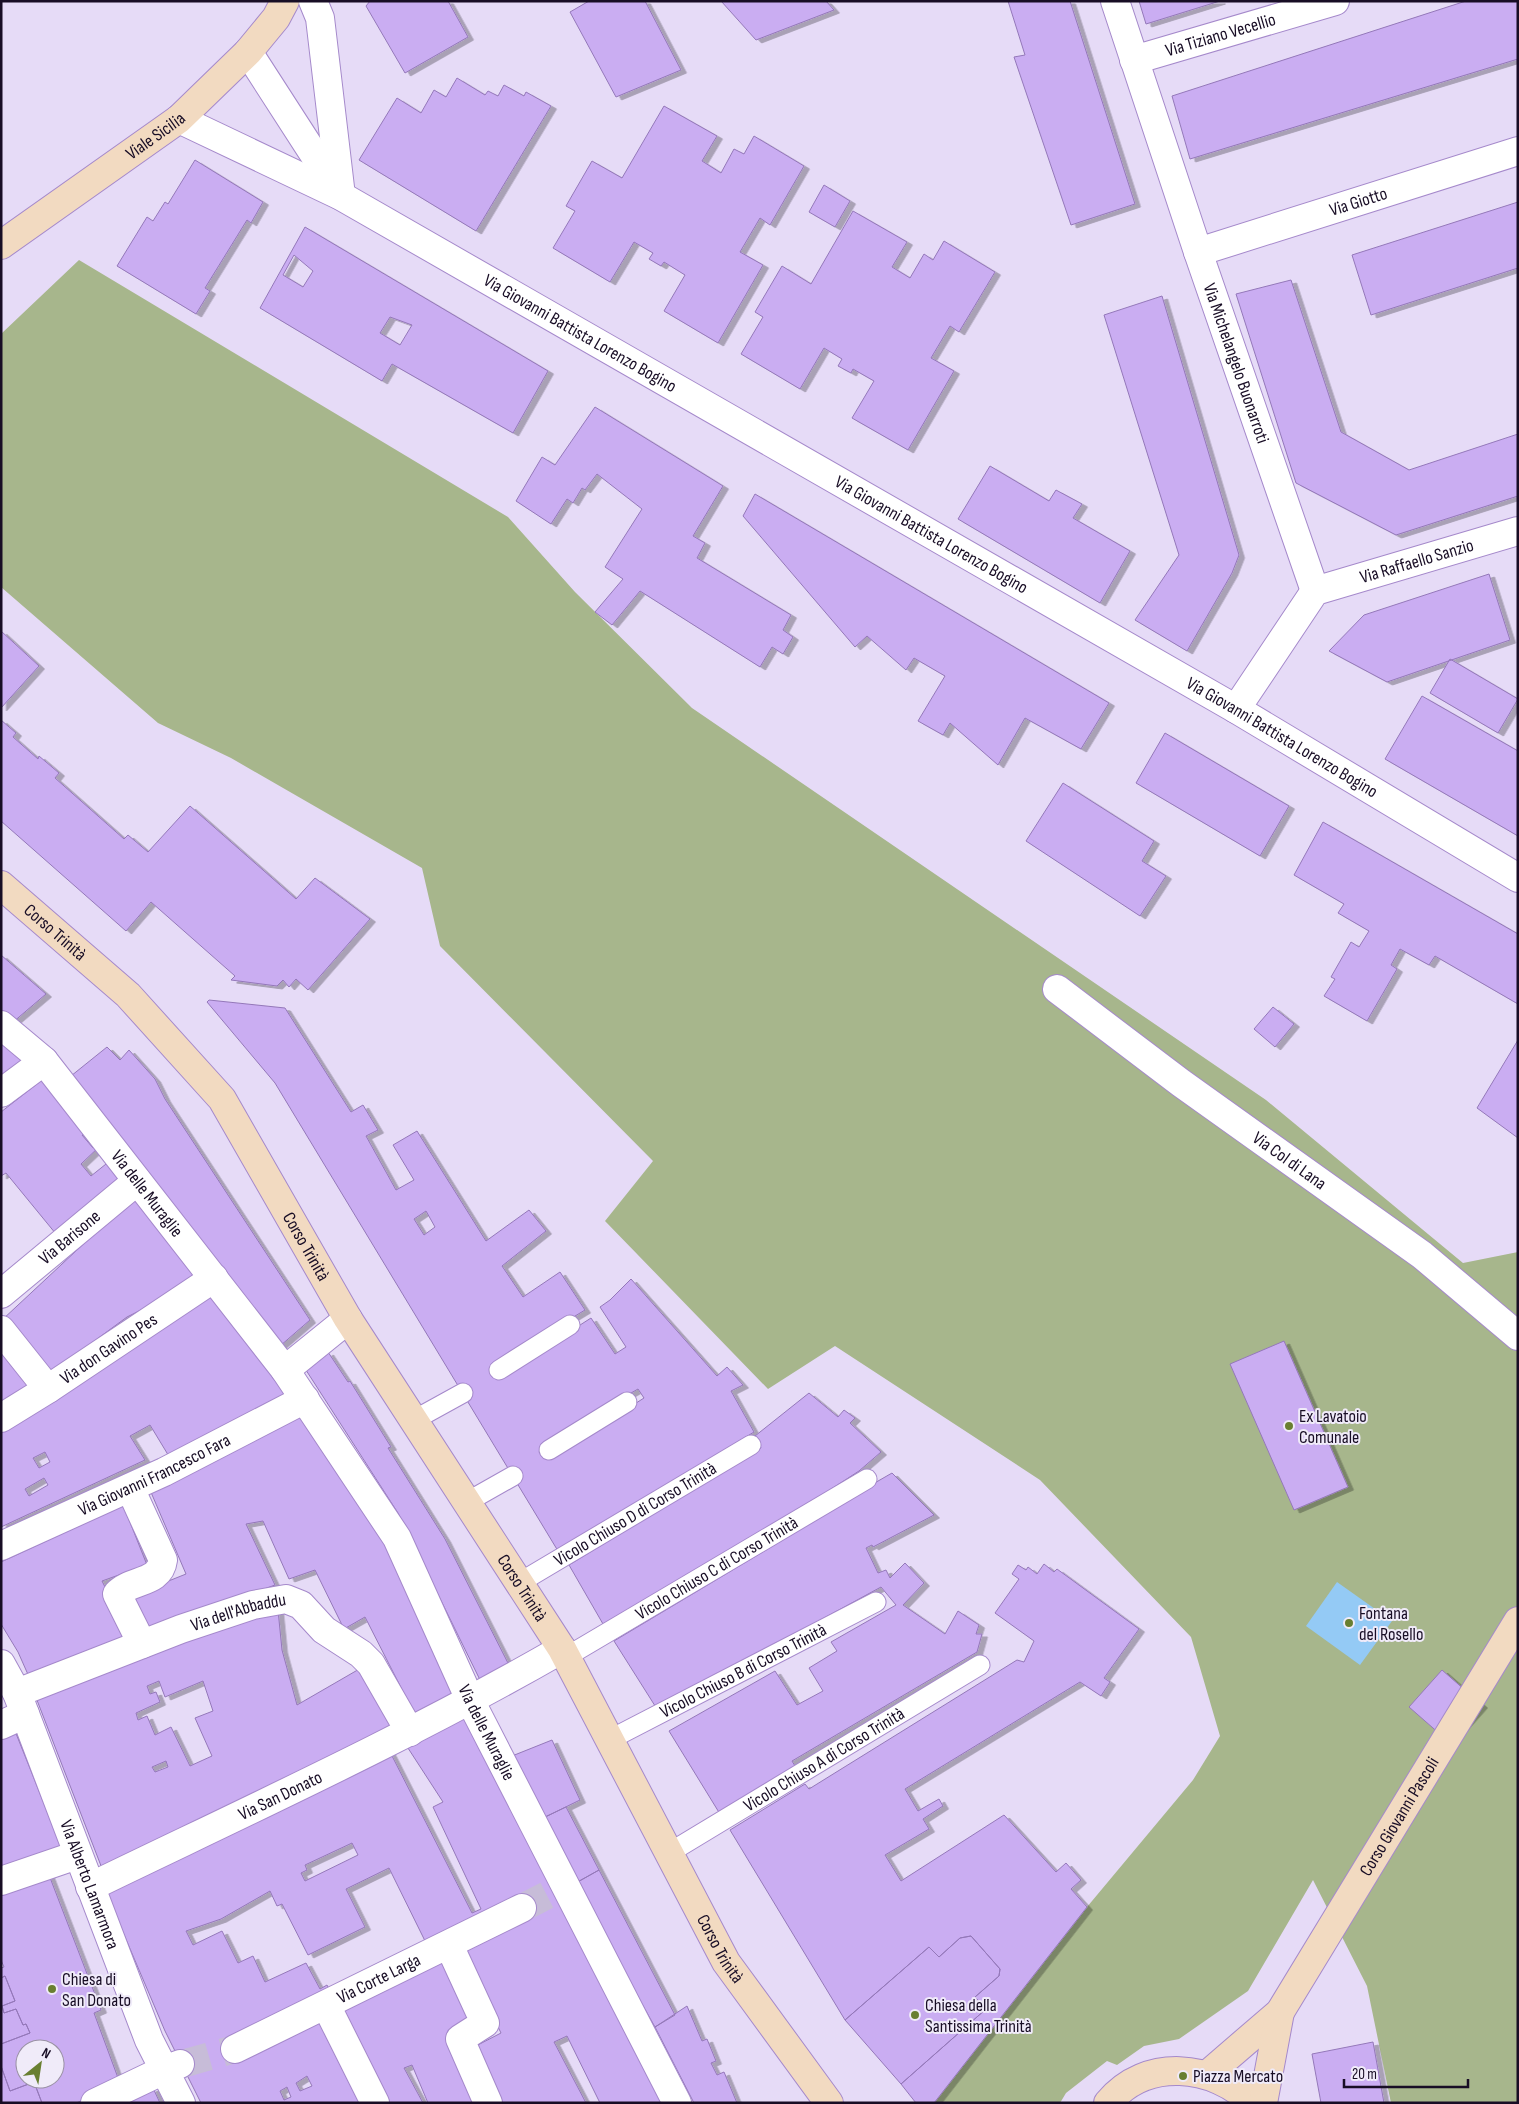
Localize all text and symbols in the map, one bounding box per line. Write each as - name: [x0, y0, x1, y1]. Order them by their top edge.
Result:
- street label: Via Tiziano Vecellio: [1163, 9, 1278, 61]
- street label: Viale Sicilia: [122, 108, 190, 164]
- street label: Via Giotto: [1327, 182, 1390, 220]
- street label: Via Giovanni Battista Lorenzo Bogino: [480, 270, 680, 397]
- street label: Via Michelangelo Buonarroti: [1199, 280, 1274, 446]
- street label: Via Giovanni Battista Lorenzo Bogino: [831, 471, 1032, 598]
- street label: Via Raffaello Sanzio: [1357, 534, 1476, 588]
- street label: Via Giovanni Battista Lorenzo Bogino: [1183, 672, 1382, 802]
- street label: Corso Trinità: [20, 899, 91, 965]
- street label: Via Col di Lana: [1249, 1127, 1331, 1194]
- street label: Via delle Muraglie: [107, 1146, 188, 1241]
- street label: Via Barisone: [34, 1205, 105, 1269]
- street label: Corso Trinità: [278, 1208, 334, 1284]
- street label: Via don Gavino Pes: [56, 1309, 161, 1388]
- place label: Ex Lavatoio Comunale: [1299, 1406, 1367, 1448]
- marker: Ex Lavatoio Comunale: [1283, 1420, 1295, 1432]
- street label: Via Giovanni Francesco Fara: [75, 1429, 234, 1520]
- street label: Vicolo Chiuso D di Corso Trinità: [550, 1458, 720, 1570]
- street label: Vicolo Chiuso C di Corso Trinità: [632, 1512, 802, 1624]
- street label: Corso Trinità: [493, 1550, 552, 1625]
- street label: Via dell'Abbaddu: [188, 1589, 287, 1635]
- place label: Fontana del Rosello: [1359, 1603, 1423, 1645]
- marker: Fontana del Rosello: [1343, 1617, 1355, 1629]
- street label: Vicolo Chiuso B di Corso Trinità: [656, 1619, 830, 1722]
- street label: Via delle Muraglie: [454, 1681, 520, 1784]
- street label: Vicolo Chiuso A di Corso Trinità: [740, 1703, 908, 1816]
- street label: Corso Giovanni Pascoli: [1355, 1753, 1443, 1880]
- street label: Via San Donato: [235, 1766, 325, 1825]
- street label: Via Alberto Lamarmora: [56, 1817, 124, 1952]
- street label: Corso Trinità: [692, 1911, 748, 1987]
- street label: Via Corte Larga: [333, 1949, 424, 2008]
- place label: Chiesa di San Donato: [62, 1969, 131, 2011]
- marker: Chiesa di San Donato: [46, 1983, 58, 1995]
- place label: Chiesa della Santissima Trinità: [925, 1995, 1032, 2037]
- marker: Chiesa della Santissima Trinità: [909, 2009, 921, 2021]
- north arrow: [15, 2039, 65, 2089]
- text: N: [39, 2044, 54, 2062]
- scale bar: [1344, 2056, 1468, 2088]
- text: 20 m: [1352, 2065, 1377, 2084]
- place label: Piazza Mercato: [1193, 2066, 1283, 2087]
- marker: Piazza Mercato: [1177, 2070, 1189, 2082]

